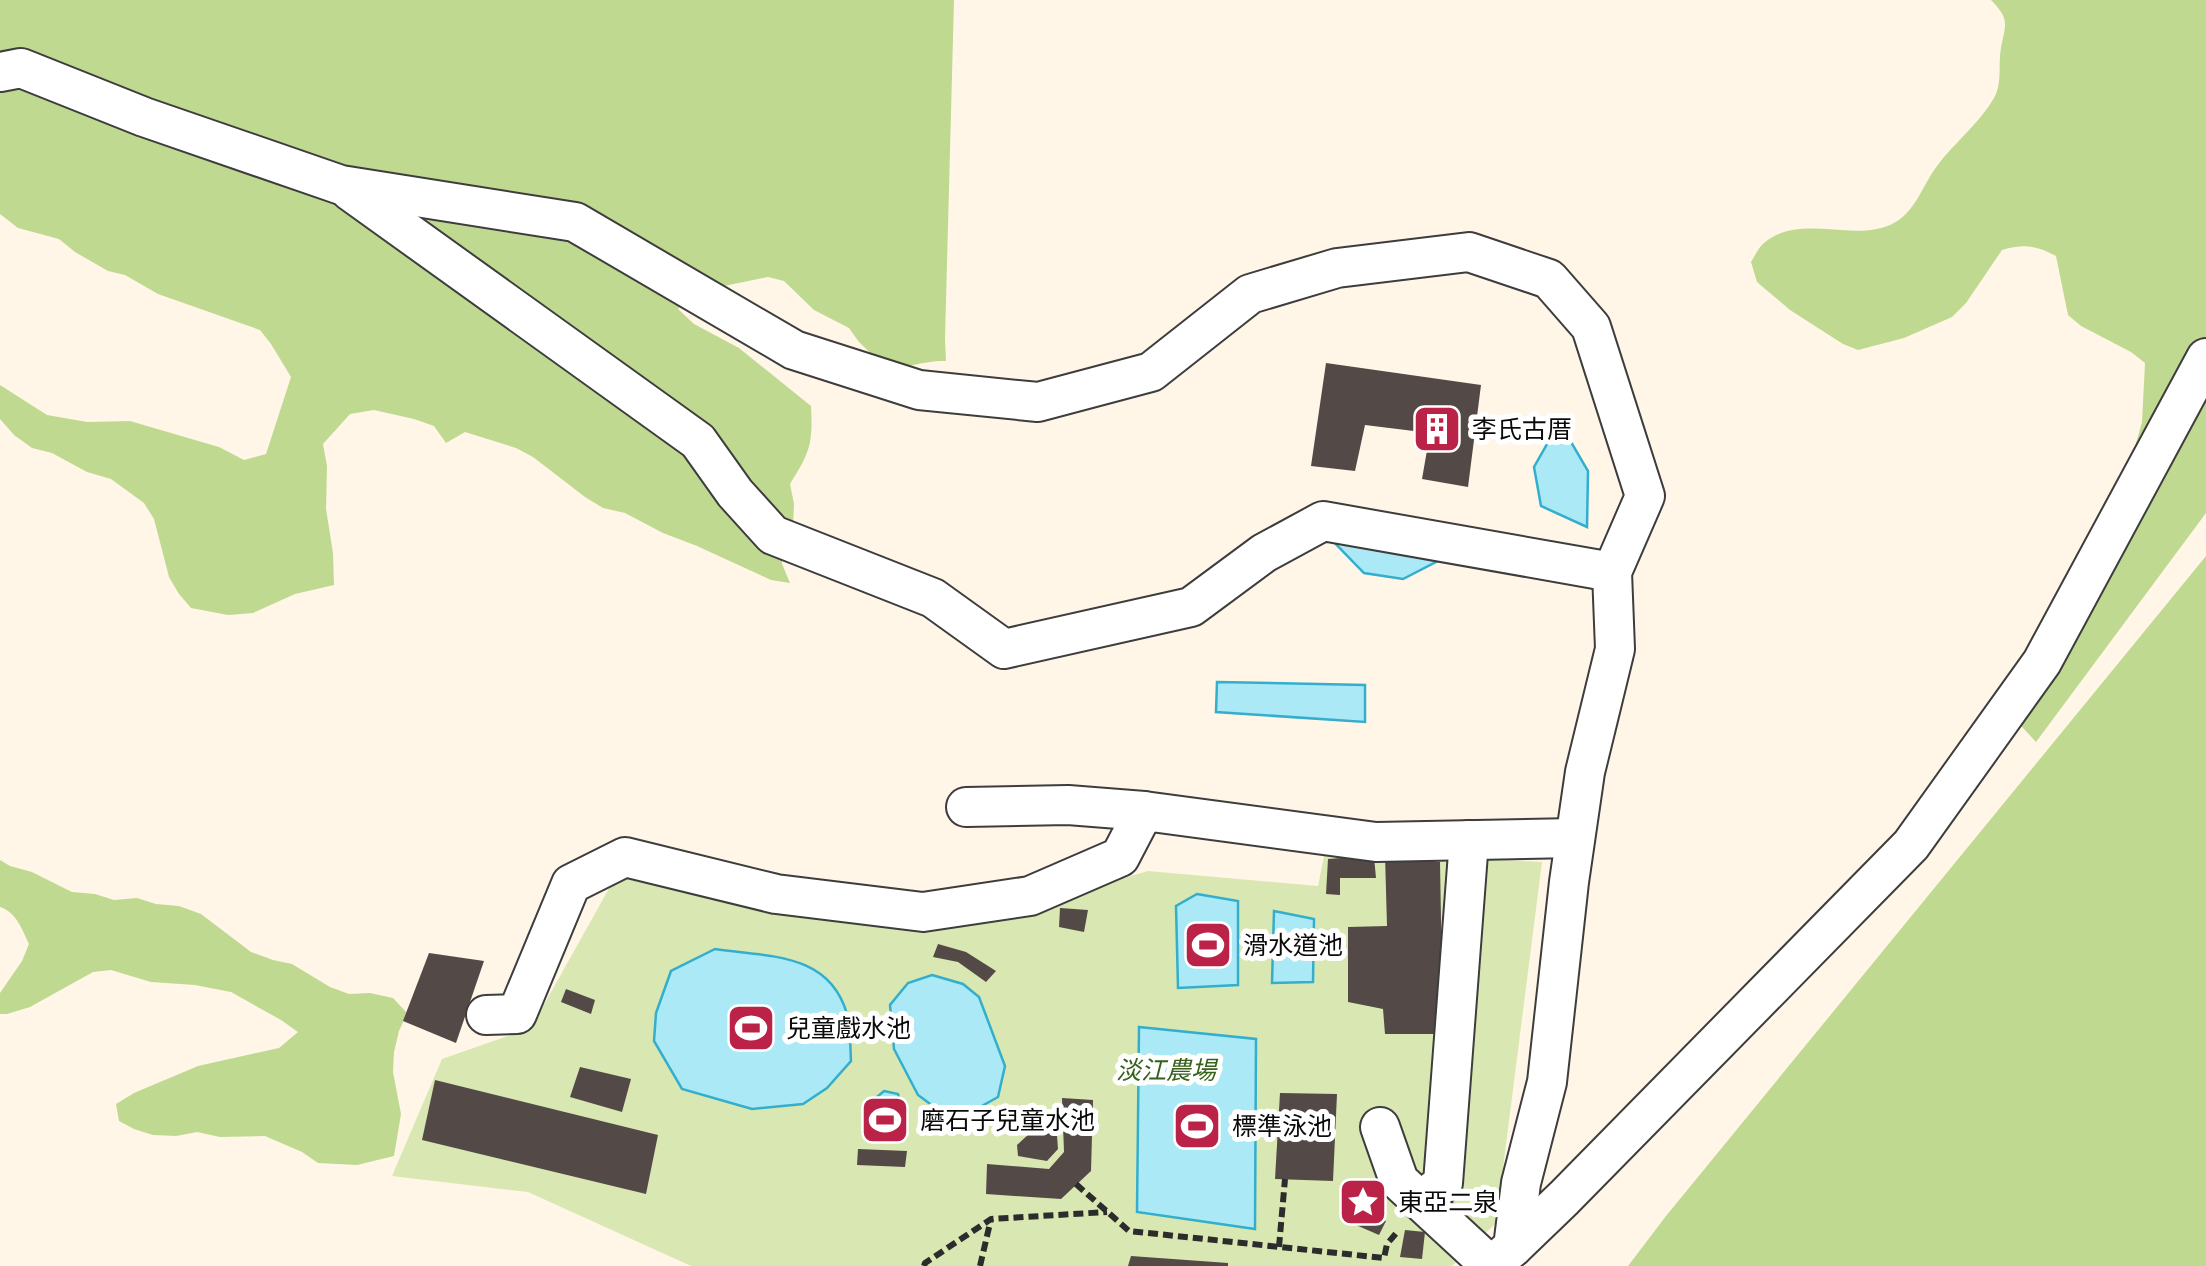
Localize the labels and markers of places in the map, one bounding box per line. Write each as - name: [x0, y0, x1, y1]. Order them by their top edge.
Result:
- building icon: 李氏古厝: [1411, 403, 1463, 455]
- place label: 李氏古厝: [1472, 411, 1572, 444]
- sports icon: 滑水道池: [1182, 919, 1234, 971]
- place label: 滑水道池: [1243, 927, 1343, 960]
- sports icon: 兒童戲水池: [725, 1002, 777, 1054]
- place label: 兒童戲水池: [786, 1010, 911, 1043]
- sports icon: 磨石子兒童水池: [859, 1094, 911, 1146]
- sports icon: 標準泳池: [1171, 1100, 1223, 1152]
- place label: 磨石子兒童水池: [920, 1102, 1095, 1135]
- place label: 標準泳池: [1232, 1108, 1332, 1141]
- place icon: 東亞二泉: [1337, 1176, 1389, 1228]
- place label: 東亞二泉: [1398, 1184, 1498, 1217]

